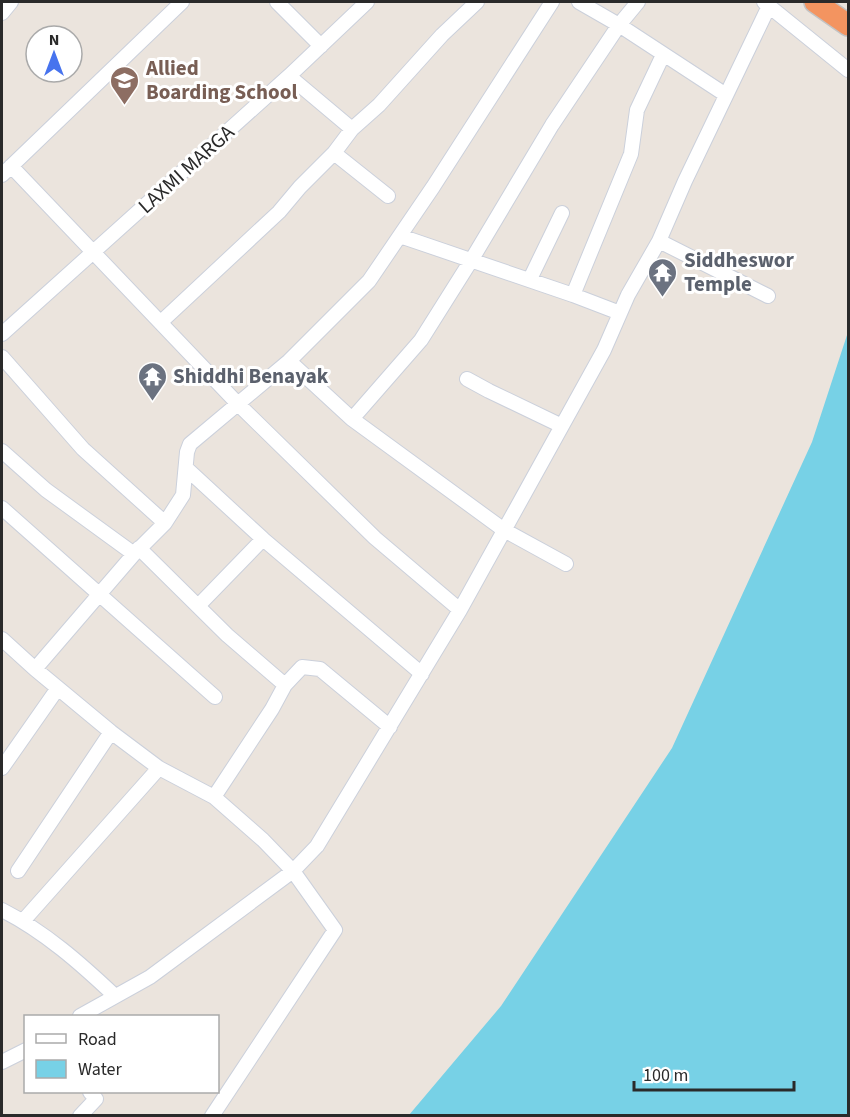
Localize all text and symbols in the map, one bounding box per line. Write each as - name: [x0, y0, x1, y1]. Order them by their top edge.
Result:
- north arrow: [24, 24, 84, 84]
- text: N: [49, 29, 59, 51]
- place label: Allied Boarding School: [145, 53, 297, 107]
- school or university icon: Allied Boarding School: [109, 64, 141, 106]
- street label: LAXMI MARGA: [131, 117, 241, 220]
- place label: Siddheswor Temple: [684, 245, 794, 299]
- temple icon: Siddheswor Temple: [647, 256, 679, 298]
- temple icon: Shiddhi Benayak: [136, 360, 168, 402]
- place label: Shiddhi Benayak: [173, 361, 329, 391]
- legend: [24, 1015, 219, 1093]
- text: Road: [78, 1027, 117, 1052]
- scale bar: [634, 1054, 794, 1092]
- text: Water: [78, 1057, 122, 1082]
- text: 100 m: [643, 1063, 688, 1088]

